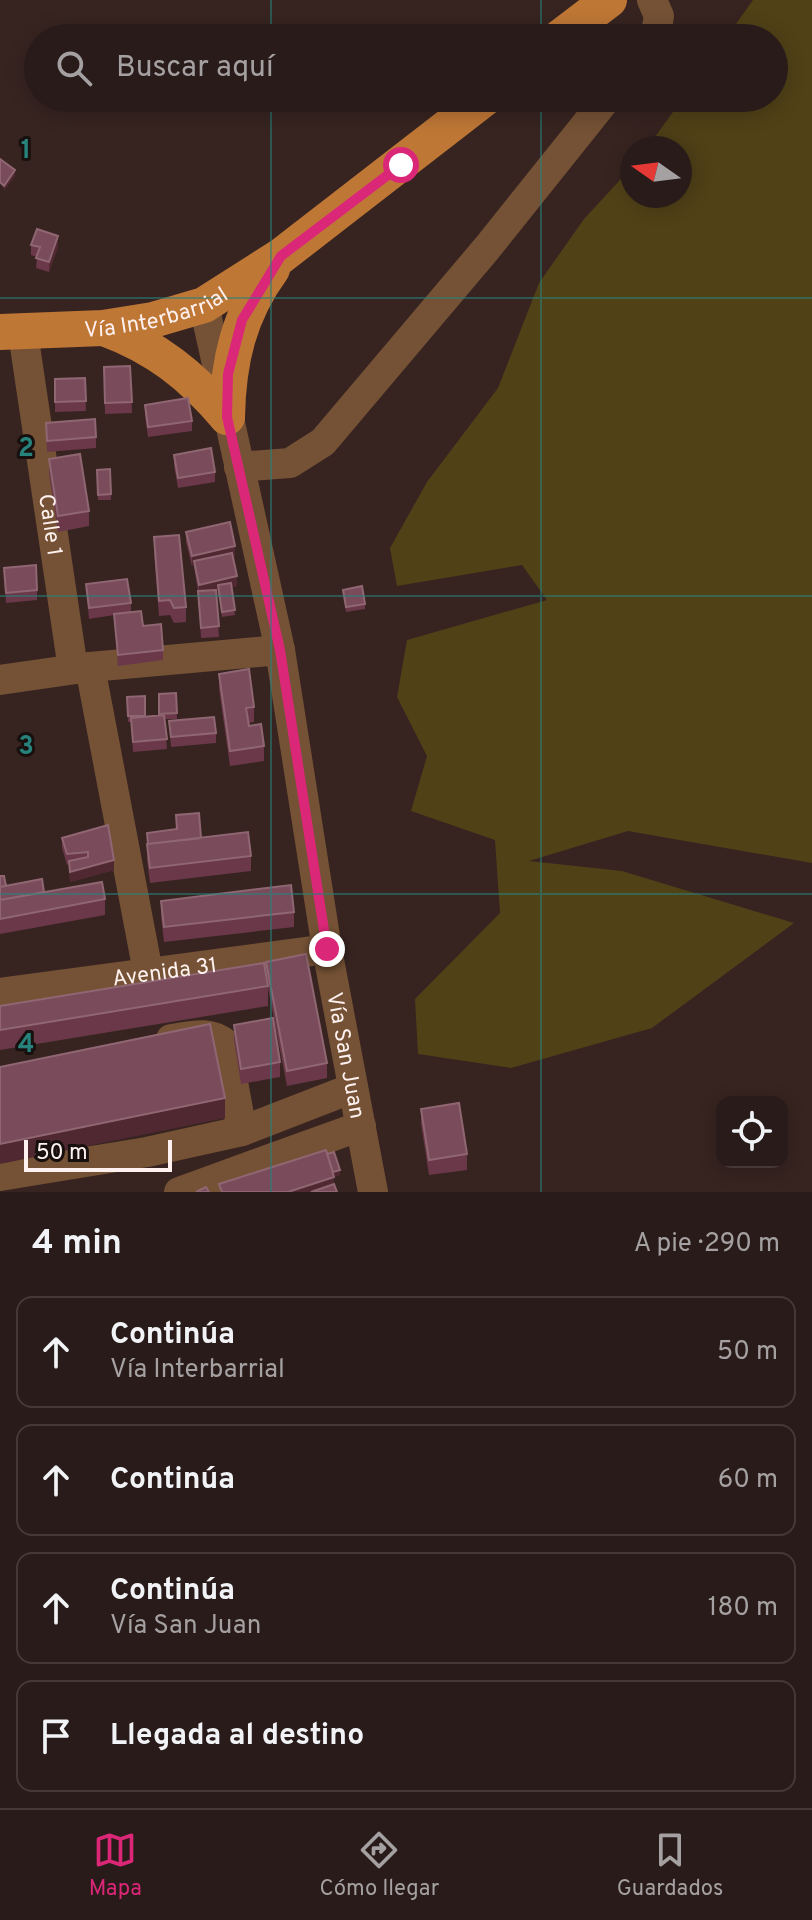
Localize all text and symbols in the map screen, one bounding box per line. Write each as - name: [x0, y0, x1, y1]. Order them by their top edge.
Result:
- search box: [24, 24, 788, 112]
- icon: search: [52, 46, 96, 90]
- text: Buscar aquí: [116, 50, 274, 87]
- text: 1: [21, 135, 31, 168]
- north arrow: [620, 136, 692, 208]
- route start: [383, 147, 419, 183]
- street label: Vía Interbarrial: [84, 282, 234, 345]
- text: 2: [18, 433, 34, 466]
- street label: Calle 1: [31, 492, 67, 558]
- text: 3: [18, 731, 34, 764]
- route end: [309, 931, 345, 967]
- street label: Avenida 31: [111, 953, 219, 994]
- street label: Vía San Juan: [319, 990, 370, 1121]
- text: 4: [18, 1029, 34, 1062]
- map controls: [716, 1096, 788, 1168]
- button: locate: [716, 1096, 788, 1168]
- scale bar: [24, 1136, 172, 1172]
- text: 50 m: [36, 1140, 88, 1167]
- text: 4 min: [32, 1223, 122, 1266]
- text: A pie · 290 m: [634, 1228, 780, 1261]
- text: Continúa: [110, 1317, 235, 1354]
- icon: ahead: [34, 1330, 78, 1374]
- text: 50 m: [717, 1336, 778, 1369]
- text: Vía Interbarrial: [110, 1354, 285, 1387]
- icon: ahead: [34, 1458, 78, 1502]
- text: Continúa: [110, 1462, 235, 1499]
- text: 60 m: [718, 1464, 778, 1497]
- text: Continúa: [110, 1573, 235, 1610]
- icon: ahead: [34, 1586, 78, 1630]
- text: 180 m: [708, 1592, 778, 1625]
- text: Vía San Juan: [110, 1610, 261, 1643]
- icon: arrive: [34, 1714, 78, 1758]
- text: Llegada al destino: [110, 1718, 364, 1755]
- tab: Mapa: [89, 1828, 142, 1903]
- tab: Cómo llegar: [319, 1828, 439, 1903]
- tab: Guardados: [617, 1828, 723, 1903]

